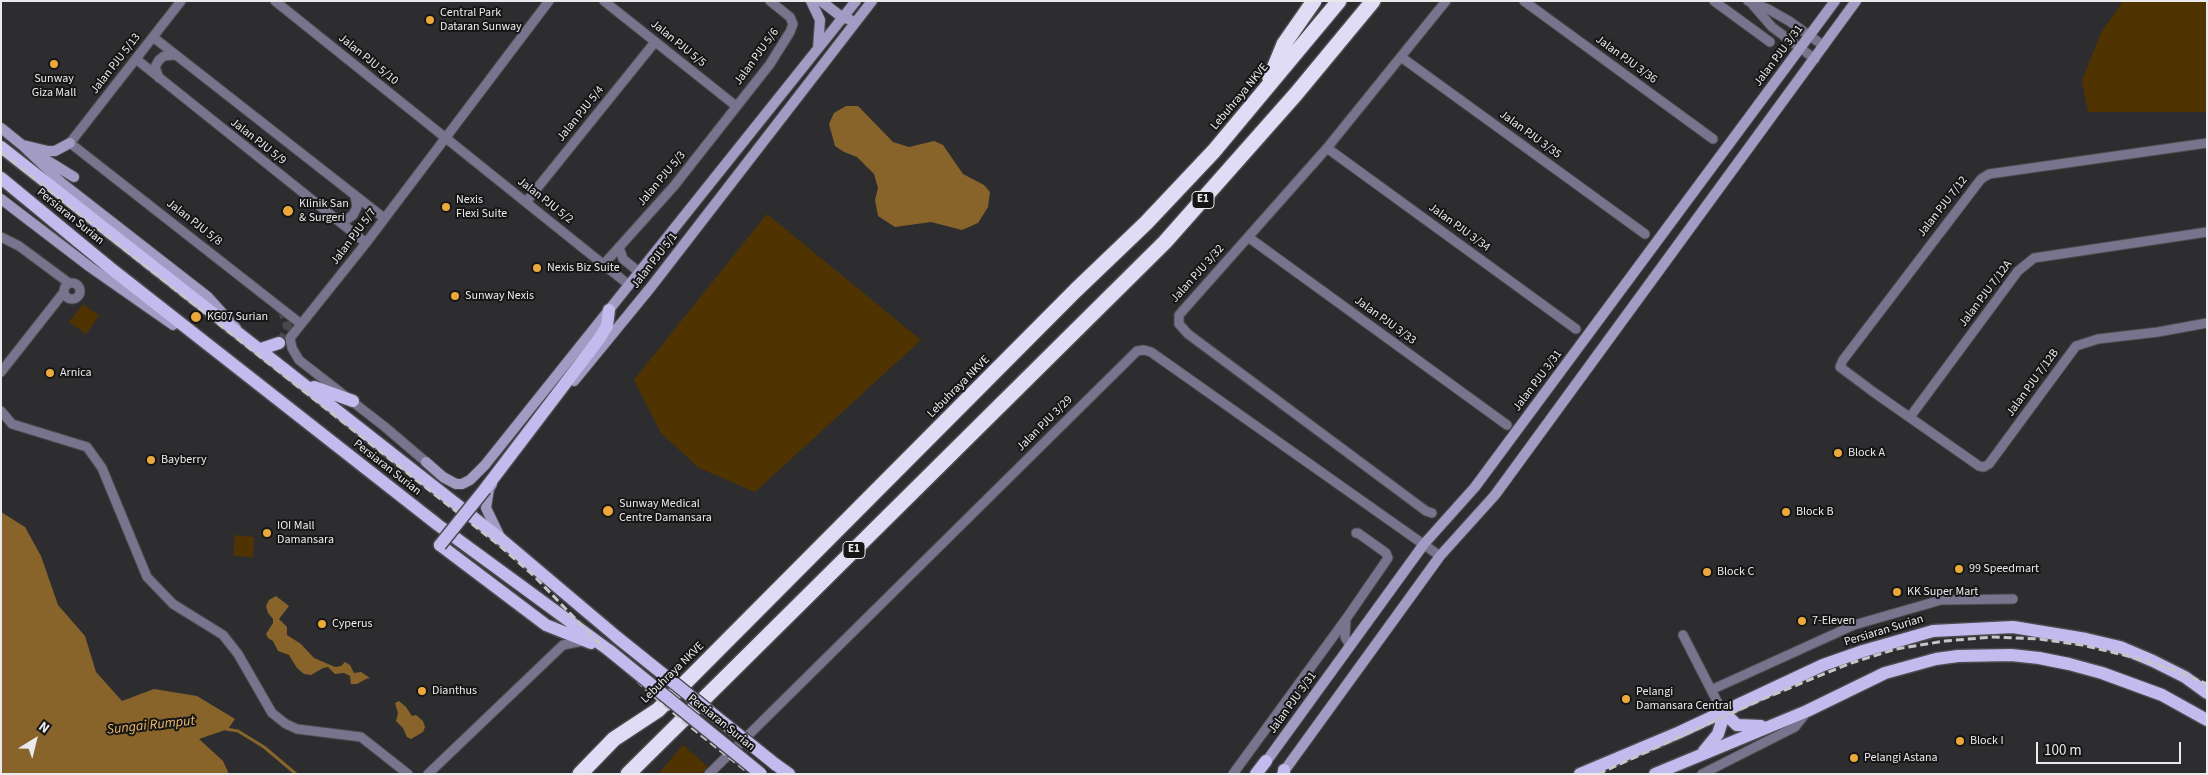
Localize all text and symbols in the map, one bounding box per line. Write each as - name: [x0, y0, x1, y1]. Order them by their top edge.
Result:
- place label: Central Park Dataran Sunway: [440, 6, 522, 34]
- marker: Central Park Dataran Sunway: [424, 14, 436, 26]
- street label: Jalan PJU 5/5: [647, 17, 709, 71]
- street label: Jalan PJU 3/31: [1751, 23, 1807, 89]
- street label: Jalan PJU 5/6: [732, 26, 782, 88]
- street label: Jalan PJU 5/13: [88, 31, 144, 97]
- street label: Jalan PJU 5/10: [335, 31, 401, 89]
- street label: Jalan PJU 3/36: [1592, 33, 1660, 87]
- marker: Sunway Giza Mall: [48, 58, 60, 70]
- street label: Lebuhraya NKVE: [1208, 61, 1272, 133]
- place label: Sunway Giza Mall: [32, 72, 76, 100]
- street label: Jalan PJU 5/4: [554, 83, 608, 145]
- street label: Jalan PJU 3/35: [1496, 108, 1564, 162]
- street label: Jalan PJU 5/9: [227, 116, 289, 168]
- street label: Jalan PJU 5/3: [635, 149, 689, 209]
- street label: Jalan PJU 7/12: [1915, 174, 1971, 240]
- street label: Jalan PJU 5/2: [514, 175, 576, 227]
- street label: Persiaran Surian: [34, 186, 106, 248]
- road number: E1: [1192, 192, 1214, 208]
- place label: Nexis Flexi Suite: [456, 193, 507, 221]
- street label: Jalan PJU 5/8: [163, 197, 225, 249]
- place label: Klinik San & Surgeri: [299, 197, 349, 225]
- marker: Nexis Flexi Suite: [440, 201, 452, 213]
- street label: Jalan PJU 3/34: [1425, 201, 1493, 255]
- marker: Klinik San & Surgeri: [281, 204, 295, 218]
- street label: Jalan PJU 5/7: [328, 206, 380, 268]
- street label: Jalan PJU 5/1: [629, 230, 681, 292]
- street label: Jalan PJU 3/32: [1168, 242, 1228, 306]
- street label: Jalan PJU 7/12A: [1956, 258, 2016, 330]
- place label: Nexis Biz Suite: [547, 261, 620, 275]
- marker: Nexis Biz Suite: [531, 262, 543, 274]
- place label: Sunway Nexis: [465, 289, 534, 303]
- marker: Sunway Nexis: [449, 290, 461, 302]
- street label: Jalan PJU 3/33: [1351, 294, 1419, 348]
- marker: KG07 Surian: [189, 310, 203, 324]
- place label: KG07 Surian: [207, 310, 268, 324]
- street label: Jalan PJU 7/12B: [2004, 346, 2062, 420]
- street label: Jalan PJU 3/31: [1510, 348, 1566, 414]
- street label: Lebuhraya NKVE: [925, 353, 993, 421]
- place label: Arnica: [60, 366, 92, 380]
- marker: Arnica: [44, 367, 56, 379]
- street label: Jalan PJU 3/29: [1014, 393, 1076, 455]
- street label: Persiaran Surian: [350, 437, 424, 499]
- place label: Block A: [1848, 446, 1885, 460]
- marker: Block A: [1832, 447, 1844, 459]
- place label: Bayberry: [161, 453, 207, 467]
- marker: Bayberry: [145, 454, 157, 466]
- place label: Sunway Medical Centre Damansara: [619, 497, 712, 525]
- marker: Sunway Medical Centre Damansara: [601, 504, 615, 518]
- place label: Block B: [1796, 505, 1833, 519]
- marker: Block B: [1780, 506, 1792, 518]
- place label: IOI Mall Damansara: [277, 519, 334, 547]
- marker: IOI Mall Damansara: [261, 527, 273, 539]
- road number: E1: [843, 542, 865, 558]
- place label: 99 Speedmart: [1969, 562, 2039, 576]
- marker: 99 Speedmart: [1953, 563, 1965, 575]
- place label: Block C: [1717, 565, 1754, 579]
- marker: Block C: [1701, 566, 1713, 578]
- place label: KK Super Mart: [1907, 585, 1978, 599]
- marker: KK Super Mart: [1891, 586, 1903, 598]
- street label: Persiaran Surian: [1843, 612, 1925, 650]
- place label: 7-Eleven: [1812, 614, 1855, 628]
- marker: 7-Eleven: [1796, 615, 1808, 627]
- place label: Cyperus: [332, 617, 373, 631]
- marker: Cyperus: [316, 618, 328, 630]
- street label: Lebuhraya NKVE: [638, 639, 708, 707]
- street label: Jalan PJU 3/31: [1266, 669, 1320, 737]
- place label: Dianthus: [432, 684, 477, 698]
- marker: Dianthus: [416, 685, 428, 697]
- place label: Pelangi Damansara Central: [1636, 685, 1732, 713]
- street label: Persiaran Surian: [685, 692, 757, 754]
- marker: Pelangi Damansara Central: [1620, 693, 1632, 705]
- water label: Sungai Rumput: [106, 713, 196, 739]
- north arrow: [10, 715, 60, 765]
- text: N: [34, 717, 53, 739]
- scale bar: [2038, 732, 2183, 764]
- place label: Block I: [1970, 734, 2004, 748]
- marker: Block I: [1954, 735, 1966, 747]
- text: 100 m: [2044, 740, 2082, 761]
- place label: Pelangi Astana: [1864, 751, 1938, 765]
- marker: Pelangi Astana: [1848, 752, 1860, 764]

